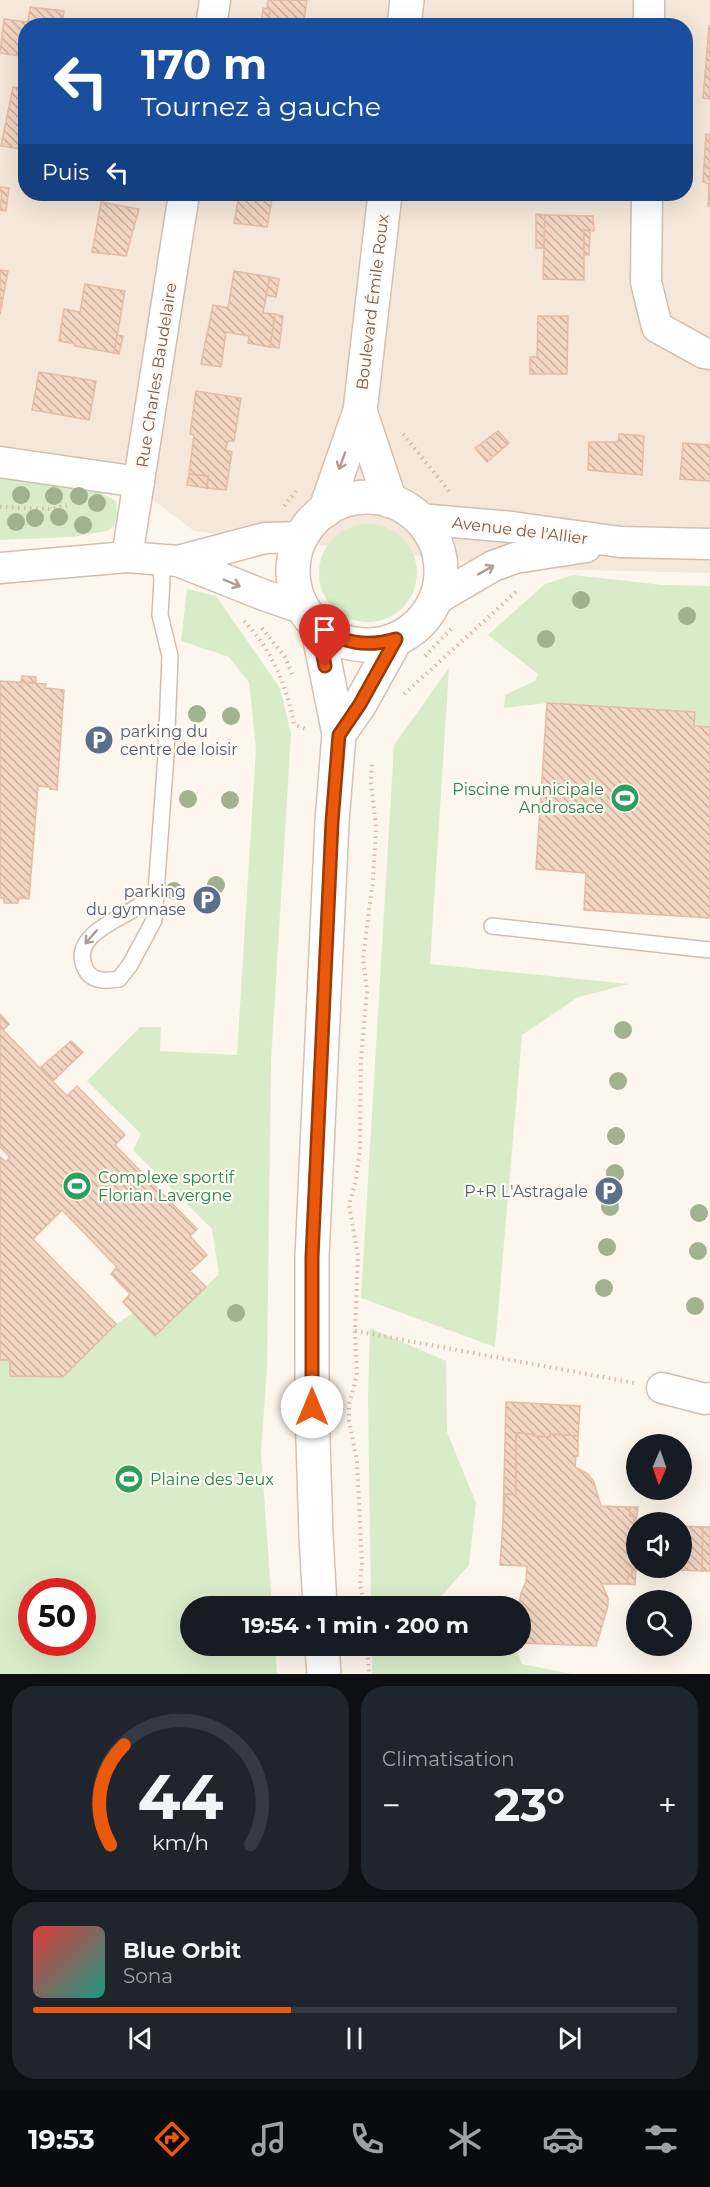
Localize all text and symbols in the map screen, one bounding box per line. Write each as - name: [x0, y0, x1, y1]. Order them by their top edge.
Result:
- text: 170 m: [141, 38, 267, 90]
- icon: left: [42, 42, 120, 120]
- text: Tournez à gauche: [141, 90, 381, 123]
- icon: left: [101, 156, 134, 189]
- text: Puis: [42, 159, 89, 186]
- street label: Boulevard Émile Roux: [352, 213, 393, 391]
- street label: Rue Charles Baudelaire: [133, 281, 180, 469]
- one-way arrow: [335, 451, 346, 470]
- street label: Avenue de l'Allier: [451, 513, 589, 548]
- one-way arrow: [477, 564, 494, 576]
- one-way arrow: [222, 578, 241, 589]
- pin: [299, 604, 350, 666]
- icon: arrive: [308, 613, 341, 646]
- place label: parking du centre de loisir: [120, 722, 238, 759]
- parking icon: parking du centre de loisir: [83, 724, 115, 756]
- place label: Piscine municipale Androsace: [452, 780, 604, 817]
- sports icon: Piscine municipale Androsace: [609, 782, 641, 814]
- place label: parking du gymnase: [86, 882, 186, 919]
- parking icon: parking du gymnase: [191, 884, 223, 916]
- one-way arrow: [84, 929, 98, 944]
- place label: Complexe sportif Florian Lavergne: [98, 1168, 235, 1205]
- sports icon: Complexe sportif Florian Lavergne: [61, 1170, 93, 1202]
- parking icon: P+R L'Astragale: [593, 1175, 625, 1207]
- place label: P+R L'Astragale: [464, 1182, 588, 1201]
- position arrow: [280, 1375, 344, 1439]
- north arrow: [626, 1434, 692, 1500]
- map controls: [626, 1434, 692, 1656]
- sports icon: Plaine des Jeux: [113, 1463, 145, 1495]
- place label: Plaine des Jeux: [150, 1470, 274, 1489]
- button: sound: [626, 1512, 692, 1578]
- speed limit sign: 50: [18, 1578, 96, 1656]
- button: search: [626, 1590, 692, 1656]
- text: 19:54 · 1 min · 200 m: [242, 1612, 469, 1639]
- text: Climatisation: [382, 1747, 515, 1771]
- text: 44: [138, 1759, 223, 1835]
- text: 23°: [494, 1777, 565, 1832]
- text: −: [382, 1785, 401, 1825]
- text: +: [658, 1785, 677, 1825]
- text: km/h: [152, 1829, 209, 1855]
- text: Blue Orbit: [123, 1937, 241, 1964]
- text: Sona: [123, 1964, 173, 1988]
- icon: previous: [124, 2022, 157, 2055]
- icon: pause: [338, 2022, 371, 2055]
- icon: next: [553, 2022, 586, 2055]
- icon: directions: [151, 2118, 193, 2160]
- icon: music: [248, 2118, 290, 2160]
- icon: phone: [346, 2118, 388, 2160]
- icon: climate: [444, 2118, 486, 2160]
- icon: car: [542, 2118, 584, 2160]
- icon: filters: [640, 2118, 682, 2160]
- text: 19:53: [28, 2123, 95, 2156]

